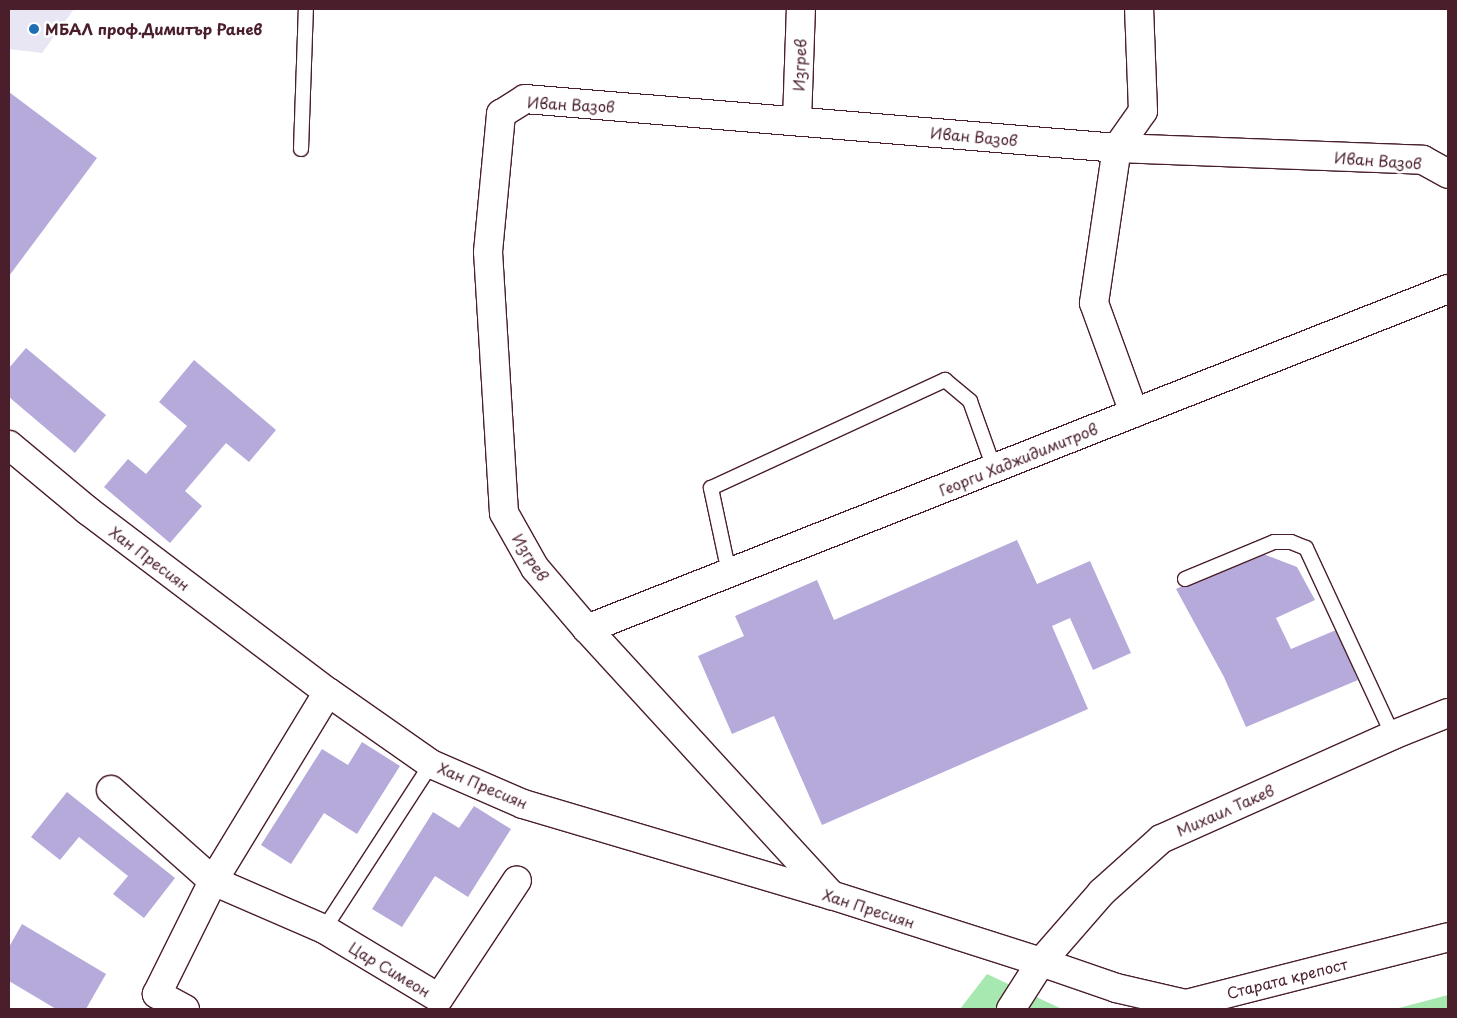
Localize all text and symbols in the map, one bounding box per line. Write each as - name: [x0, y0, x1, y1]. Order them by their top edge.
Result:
- place label: МБАЛ проф.Димитър Ранев: [45, 20, 262, 38]
- marker: МБАЛ проф.Димитър Ранев: [27, 22, 41, 36]
- street label: Изгрев: [789, 38, 809, 92]
- street label: Иван Вазов: [527, 93, 615, 115]
- street label: Иван Вазов: [929, 123, 1019, 149]
- street label: Иван Вазов: [1333, 148, 1423, 172]
- street label: Георги Хаджидимитров: [936, 419, 1100, 499]
- street label: Хан Пресиян: [106, 522, 194, 594]
- street label: Изгрев: [509, 530, 553, 584]
- street label: Хан Пресиян: [435, 758, 531, 812]
- street label: Михаил Такев: [1174, 781, 1276, 839]
- street label: Хан Пресиян: [820, 885, 918, 931]
- street label: Цар Симеон: [346, 937, 434, 1001]
- street label: Старата крепост: [1224, 954, 1350, 1002]

